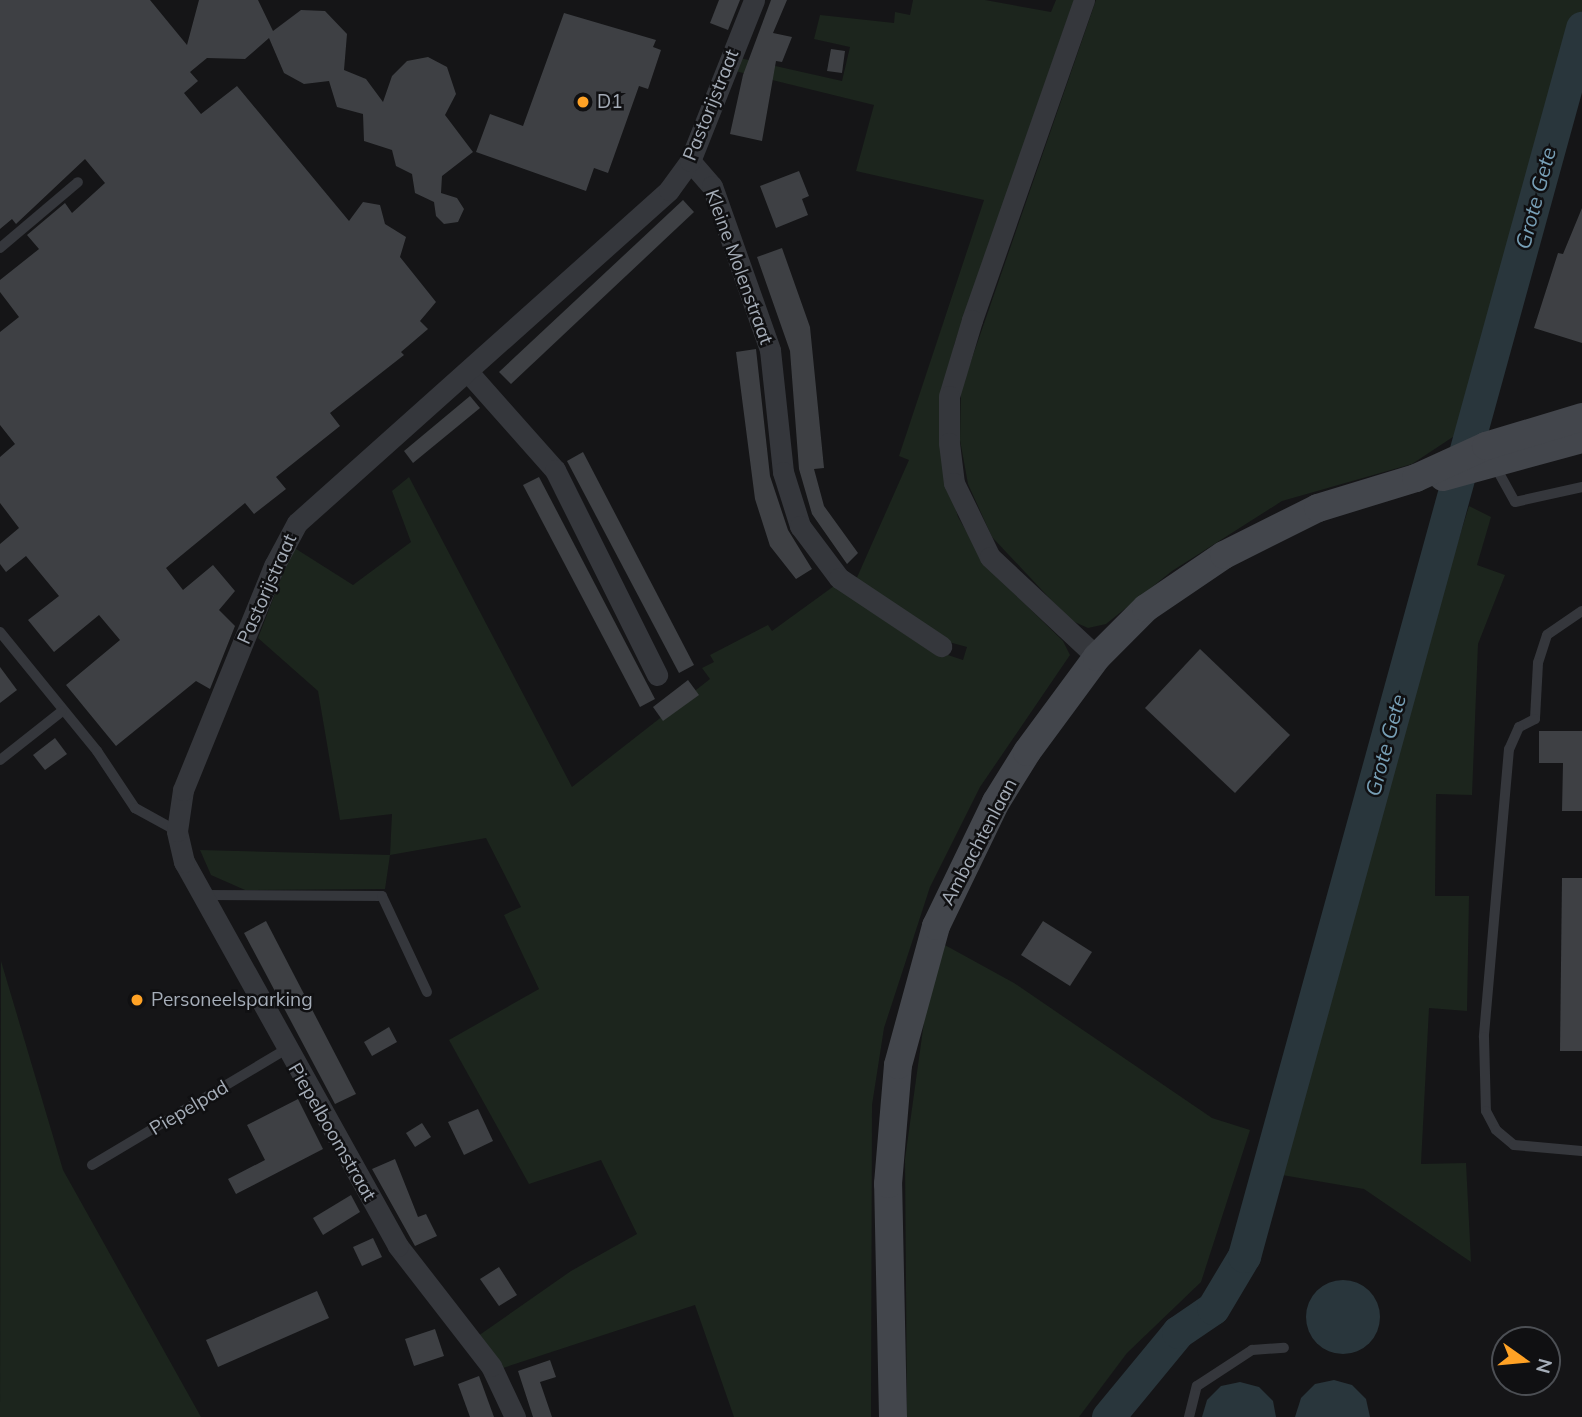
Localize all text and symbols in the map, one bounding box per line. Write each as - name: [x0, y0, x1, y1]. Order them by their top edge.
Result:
- street label: Pastorijstraat: [678, 46, 744, 164]
- place label: D1: [597, 91, 623, 113]
- marker: D1: [575, 94, 591, 110]
- water label: Grote Gete: [1509, 144, 1561, 252]
- street label: Kleine Molenstraat: [700, 186, 778, 348]
- street label: Pastorijstraat: [233, 530, 301, 648]
- water label: Grote Gete: [1359, 691, 1411, 799]
- street label: Ambachtenlaan: [936, 775, 1022, 909]
- place label: Personeelsparking: [151, 989, 313, 1011]
- marker: Personeelsparking: [129, 992, 145, 1008]
- street label: Piepelboomstraat: [283, 1059, 381, 1205]
- street label: Piepelpad: [146, 1076, 232, 1140]
- north arrow: [1491, 1326, 1561, 1396]
- text: N: [1531, 1356, 1558, 1376]

